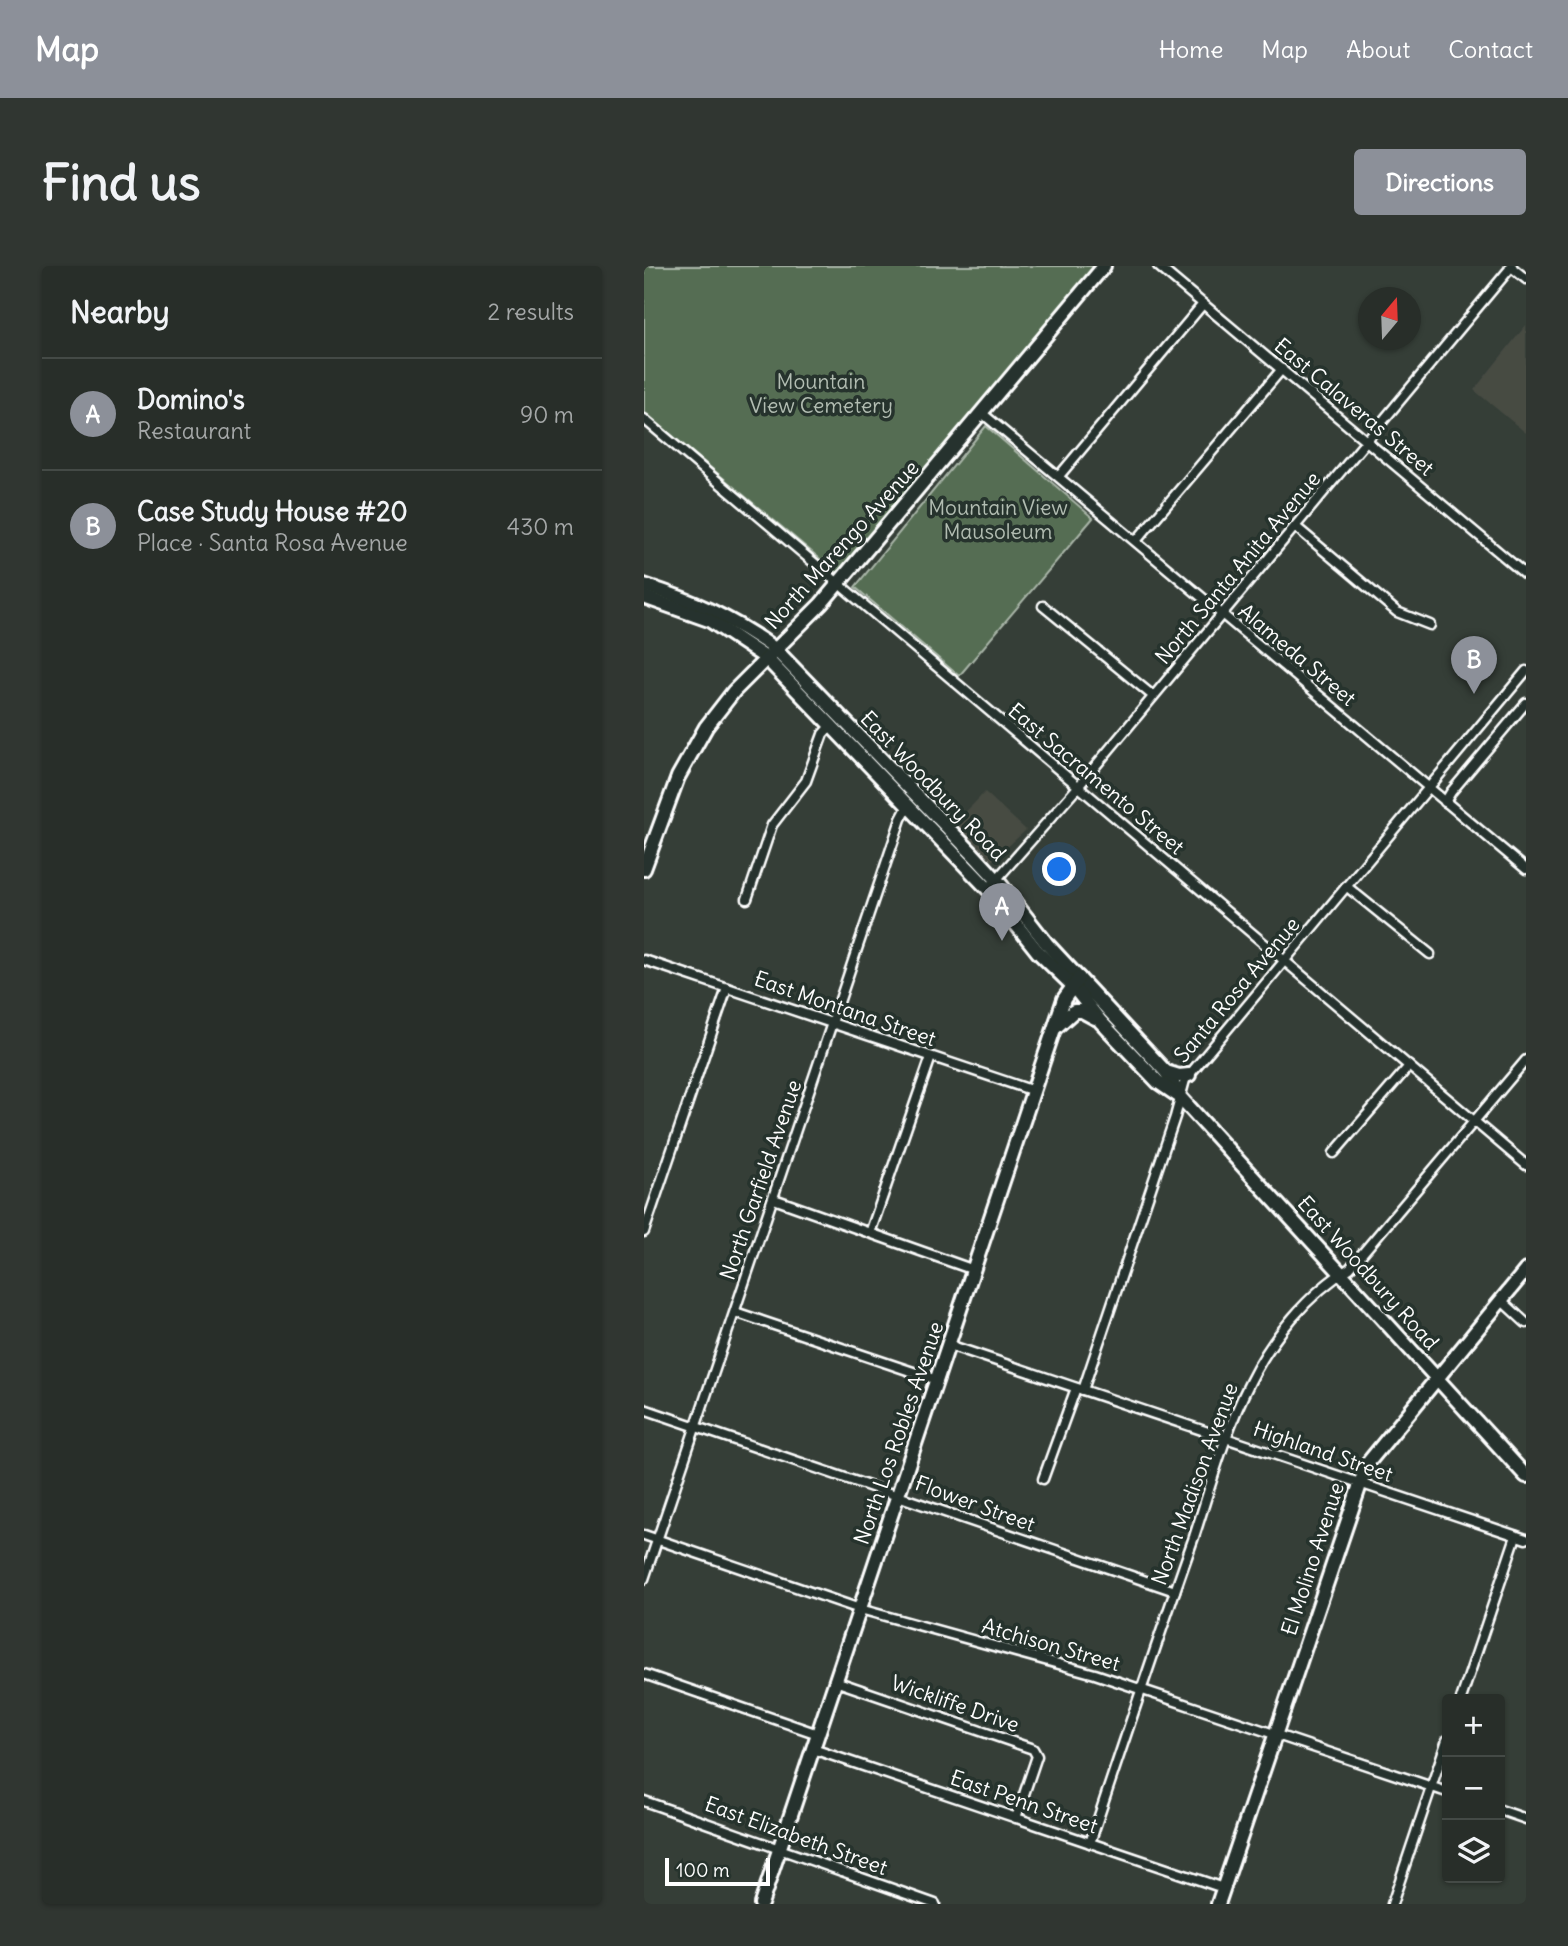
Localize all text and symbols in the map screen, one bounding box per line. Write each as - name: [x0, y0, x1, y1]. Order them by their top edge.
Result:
- text: Map: [35, 28, 99, 70]
- text: Home: [1159, 34, 1223, 64]
- text: Map: [1261, 34, 1308, 64]
- text: About: [1346, 34, 1410, 64]
- text: Contact: [1448, 34, 1533, 64]
- button: Directions: [1354, 149, 1526, 215]
- text: Find us: [42, 152, 200, 213]
- north arrow: [1358, 287, 1421, 350]
- text: Nearby: [70, 293, 170, 331]
- text: 2 results: [488, 297, 574, 326]
- street label: East Calaveras Street: [1269, 332, 1440, 481]
- park label: Mountain View Cemetery: [749, 368, 893, 419]
- text: Domino's: [137, 383, 245, 416]
- text: A: [86, 400, 100, 429]
- text: 90 m: [520, 400, 574, 429]
- text: Restaurant: [137, 416, 251, 445]
- street label: North Marengo Avenue: [759, 455, 925, 635]
- street label: North Santa Anita Avenue: [1149, 466, 1326, 670]
- park label: Mountain View Mausoleum: [928, 494, 1068, 545]
- text: Case Study House #20: [137, 495, 408, 528]
- text: B: [85, 512, 101, 541]
- text: 430 m: [507, 512, 574, 541]
- text: Place · Santa Rosa Avenue: [137, 528, 408, 557]
- street label: Alameda Street: [1233, 598, 1362, 712]
- pin: B: [1451, 636, 1497, 694]
- street label: East Sacramento Street: [1003, 697, 1190, 860]
- street label: East Woodbury Road: [855, 705, 1012, 866]
- your location: [1042, 852, 1076, 886]
- pin: A: [979, 883, 1025, 941]
- street label: Santa Rosa Avenue: [1168, 911, 1305, 1068]
- street label: East Montana Street: [751, 965, 940, 1052]
- street label: North Garfield Avenue: [714, 1076, 807, 1283]
- street label: East Woodbury Road: [1292, 1190, 1445, 1355]
- street label: North Los Robles Avenue: [848, 1318, 949, 1548]
- street label: North Madison Avenue: [1145, 1379, 1244, 1589]
- street label: Highland Street: [1250, 1415, 1397, 1488]
- street label: Flower Street: [911, 1469, 1039, 1538]
- street label: El Molino Avenue: [1275, 1479, 1350, 1639]
- street label: Atchison Street: [979, 1612, 1123, 1677]
- street label: Wickliffe Drive: [888, 1669, 1023, 1738]
- map controls: [1442, 1694, 1505, 1883]
- button: +: [1442, 1694, 1505, 1757]
- button: −: [1442, 1757, 1505, 1820]
- street label: East Penn Street: [947, 1764, 1101, 1839]
- street label: East Elizabeth Street: [701, 1790, 891, 1881]
- button: layers: [1442, 1820, 1505, 1883]
- scale bar: [665, 1855, 770, 1887]
- text: 100 m: [676, 1858, 730, 1882]

